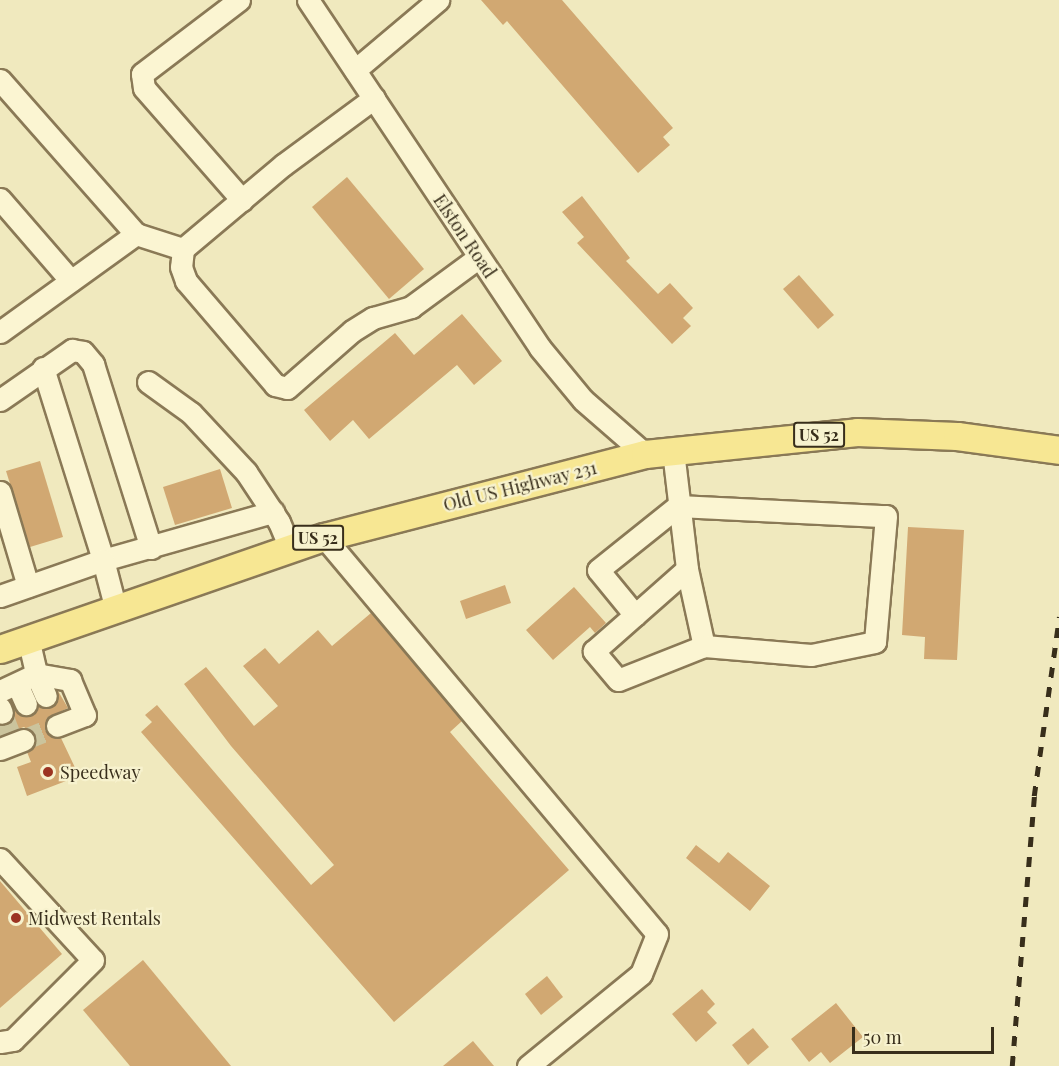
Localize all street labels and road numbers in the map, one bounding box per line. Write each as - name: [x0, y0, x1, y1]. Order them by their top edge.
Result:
- street label: Elston Road: [429, 190, 501, 282]
- road number: US 52: [792, 422, 846, 448]
- street label: Old US Highway 231: [441, 456, 599, 516]
- road number: US 52: [291, 525, 345, 551]

